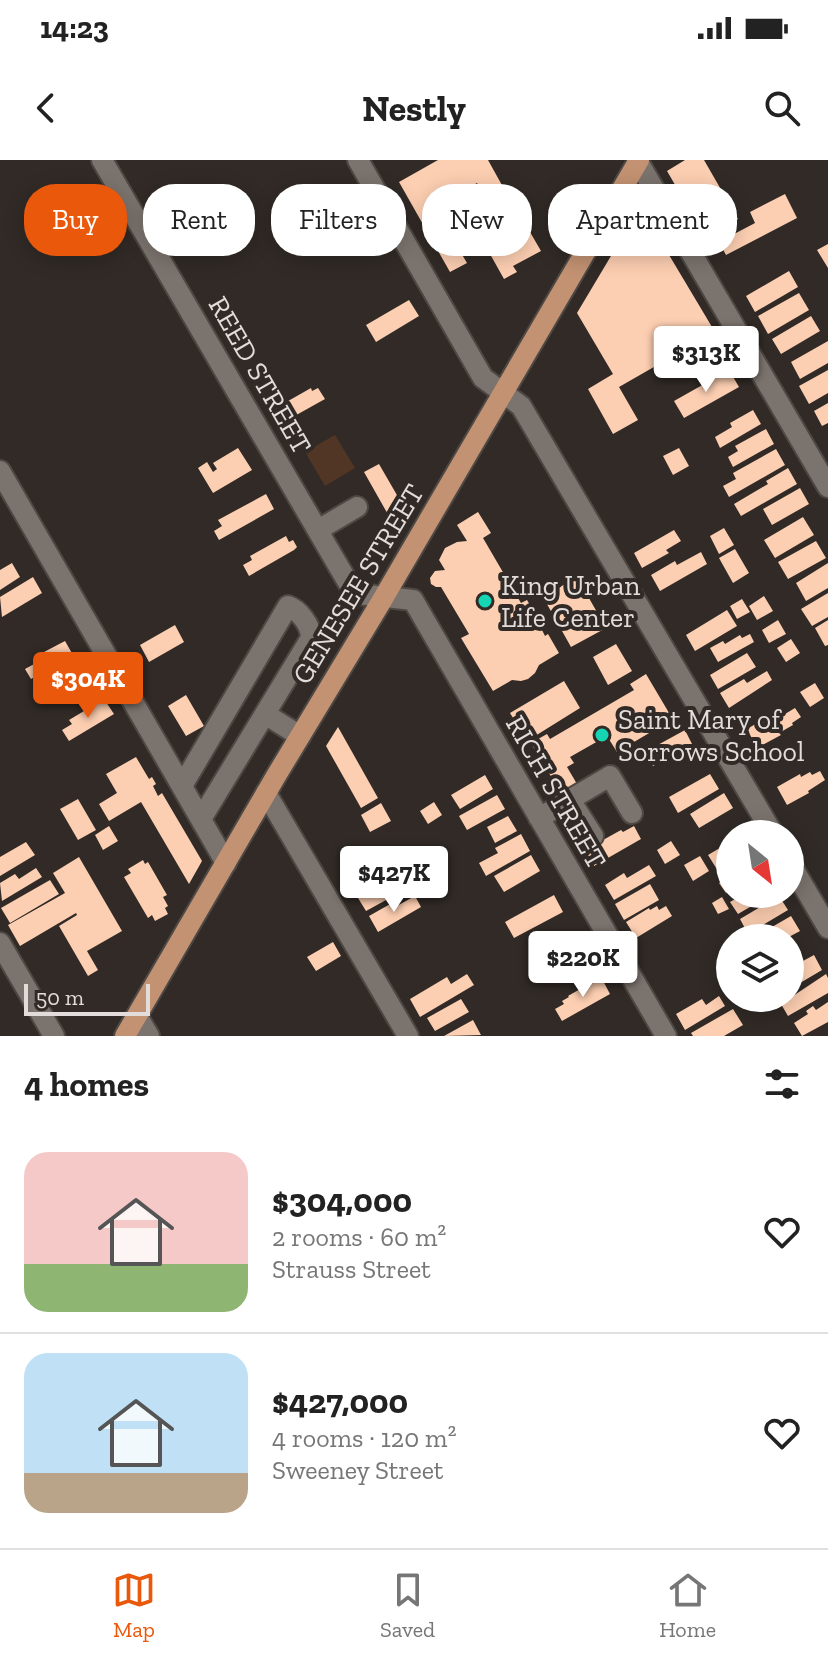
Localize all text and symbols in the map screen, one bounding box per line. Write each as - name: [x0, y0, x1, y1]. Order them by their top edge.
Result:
- text: 14:23: [40, 10, 109, 46]
- icon: back: [24, 86, 68, 130]
- icon: search: [760, 86, 804, 130]
- text: Nestly: [362, 87, 466, 130]
- chip: Buy: [24, 184, 127, 256]
- chip: Rent: [143, 184, 255, 256]
- chip: Filters: [271, 184, 406, 256]
- chip: New: [422, 184, 532, 256]
- chip: Apartment: [548, 184, 737, 256]
- street label: REED STREET: [202, 290, 318, 460]
- pin: $313K: [650, 326, 762, 394]
- text: $313K: [672, 336, 740, 368]
- street label: GENESEE STREET: [285, 478, 431, 690]
- place label: King Urban Life Center: [501, 569, 640, 634]
- marker: King Urban Life Center: [476, 592, 494, 610]
- pin: $304K: [32, 652, 144, 720]
- text: $304K: [51, 662, 125, 694]
- place label: Saint Mary of Sorrows School: [618, 703, 804, 768]
- street label: RICH STREET: [499, 710, 613, 874]
- marker: Saint Mary of Sorrows School: [593, 726, 611, 744]
- north arrow: [716, 820, 804, 908]
- map controls: [716, 820, 804, 1012]
- pin: $427K: [338, 846, 450, 914]
- text: $427K: [358, 856, 430, 888]
- button: layers: [716, 924, 804, 1012]
- pin: $220K: [527, 931, 639, 999]
- text: $220K: [546, 941, 620, 973]
- scale bar: [24, 980, 150, 1016]
- text: 50 m: [36, 984, 84, 1011]
- icon: filters: [760, 1062, 804, 1106]
- text: 4 homes: [24, 1064, 149, 1105]
- text: $304,000: [272, 1180, 412, 1221]
- icon: home: [88, 1184, 184, 1280]
- icon: heart: [760, 1210, 804, 1254]
- text: 2 rooms · 60 m²: [272, 1221, 446, 1253]
- text: Strauss Street: [272, 1253, 431, 1285]
- text: $427,000: [272, 1381, 408, 1422]
- icon: home: [88, 1385, 184, 1481]
- icon: heart: [760, 1411, 804, 1455]
- text: 4 rooms · 120 m²: [272, 1422, 457, 1454]
- text: Sweeney Street: [272, 1454, 444, 1486]
- tab: Map: [112, 1568, 156, 1643]
- tab: Saved: [380, 1568, 435, 1643]
- tab: Home: [659, 1568, 716, 1643]

